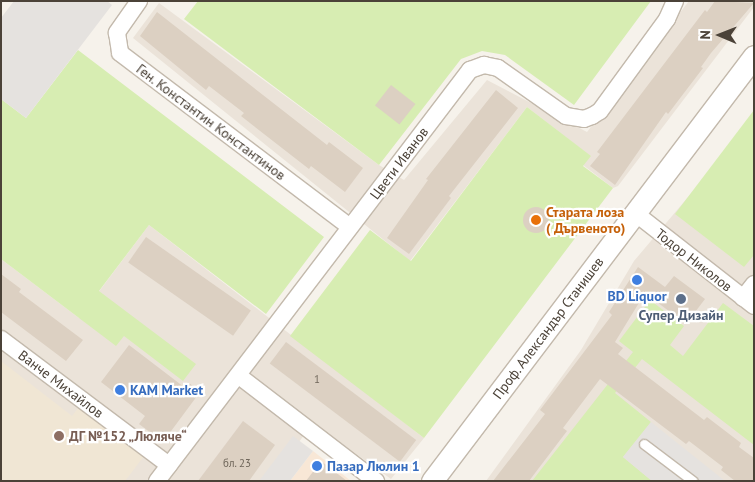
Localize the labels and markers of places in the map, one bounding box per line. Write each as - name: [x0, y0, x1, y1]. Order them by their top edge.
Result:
- place label: Старата лоза ( Дървеното): [546, 204, 625, 236]
- marker: Старата лоза ( Дървеното): [530, 214, 542, 226]
- marker: BD Liquor: [631, 274, 643, 286]
- place label: BD Liquor: [607, 288, 667, 304]
- marker: Супер Дизайн: [675, 293, 687, 305]
- place label: Супер Дизайн: [638, 307, 724, 323]
- place label: KAM Market: [130, 382, 203, 398]
- marker: KAM Market: [114, 384, 126, 396]
- place label: ДГ №152 „Люляче“: [69, 428, 188, 444]
- marker: ДГ №152 „Люляче“: [53, 430, 65, 442]
- place label: Пазар Люлин 1: [327, 458, 420, 474]
- marker: Пазар Люлин 1: [311, 460, 323, 472]

